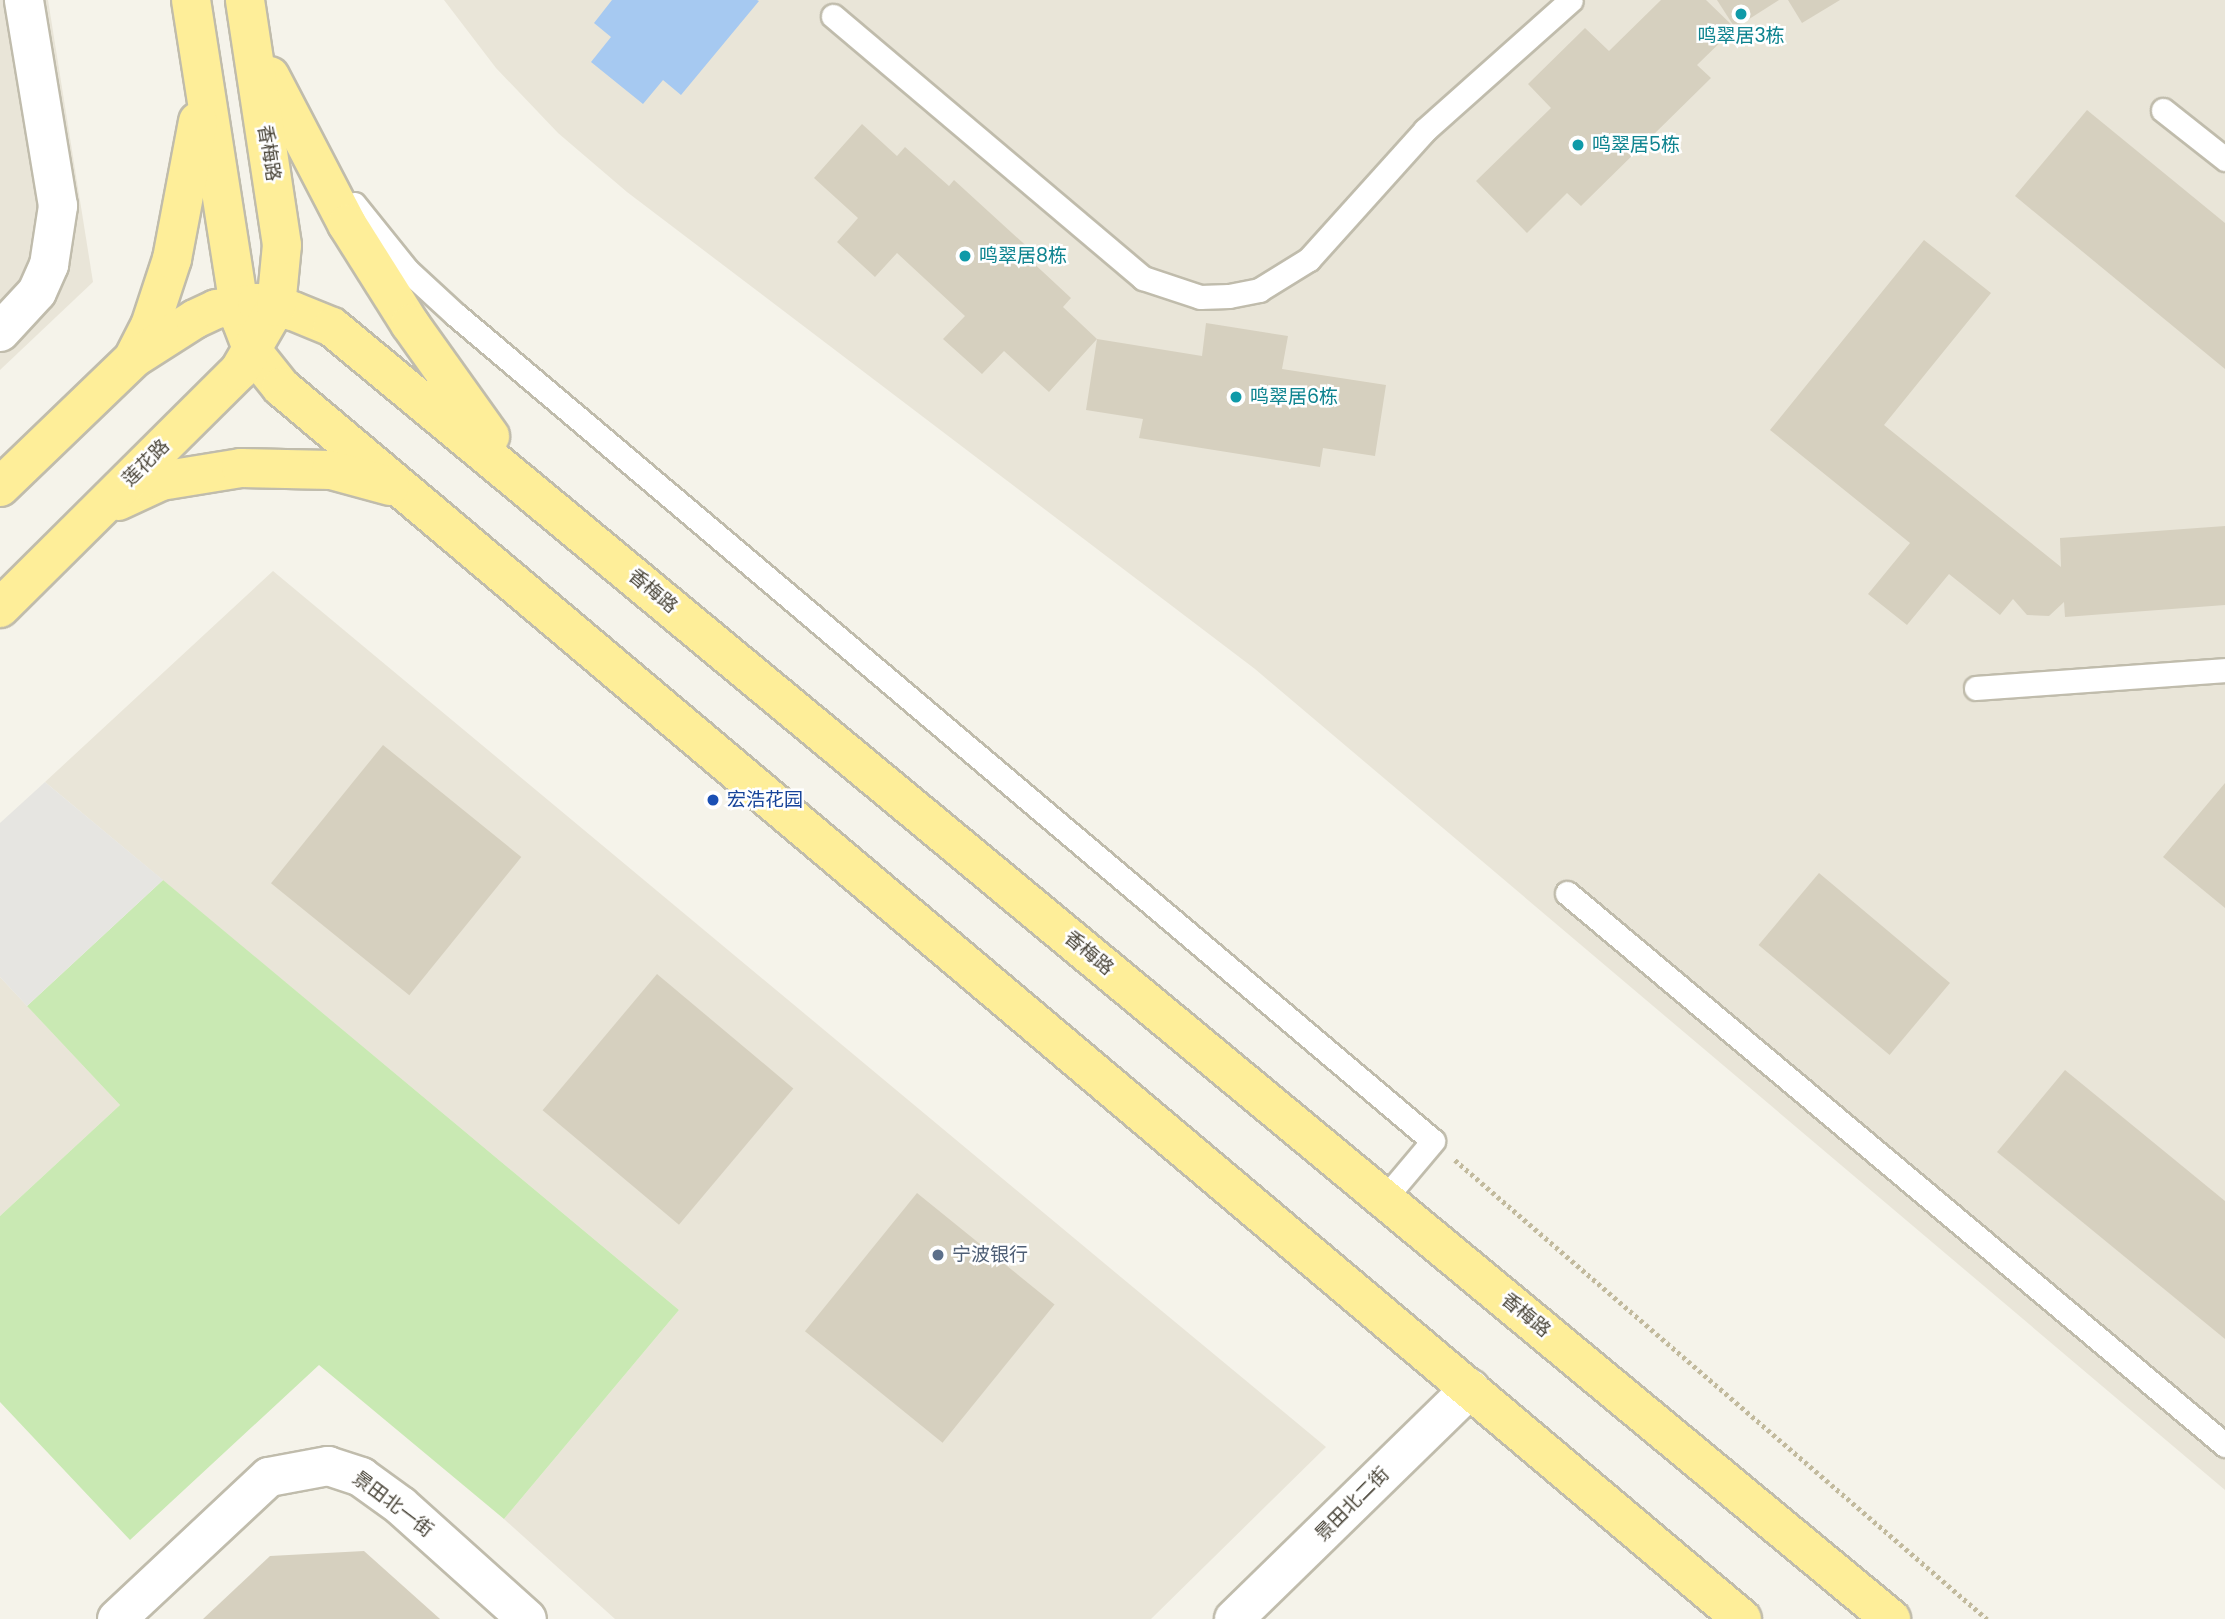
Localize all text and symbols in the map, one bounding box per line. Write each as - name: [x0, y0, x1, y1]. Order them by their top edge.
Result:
- marker: 鸣翠居3栋: [1733, 6, 1749, 22]
- place label: 鸣翠居3栋: [1697, 25, 1785, 47]
- street label: 香梅路: [253, 123, 285, 183]
- place label: 鸣翠居5栋: [1592, 134, 1680, 156]
- marker: 鸣翠居5栋: [1570, 137, 1586, 153]
- place label: 鸣翠居8栋: [979, 245, 1067, 267]
- marker: 鸣翠居8栋: [957, 248, 973, 264]
- place label: 鸣翠居6栋: [1250, 386, 1338, 408]
- marker: 鸣翠居6栋: [1228, 389, 1244, 405]
- street label: 莲花路: [118, 435, 174, 491]
- street label: 香梅路: [624, 564, 682, 618]
- place label: 宏浩花园: [727, 789, 803, 811]
- marker: 宏浩花园: [705, 792, 721, 808]
- street label: 香梅路: [1060, 926, 1118, 980]
- place label: 宁波银行: [952, 1244, 1028, 1266]
- marker: 宁波银行: [930, 1247, 946, 1263]
- street label: 香梅路: [1497, 1288, 1555, 1342]
- street label: 景田北二街: [1310, 1462, 1394, 1546]
- street label: 景田北一街: [348, 1466, 438, 1542]

